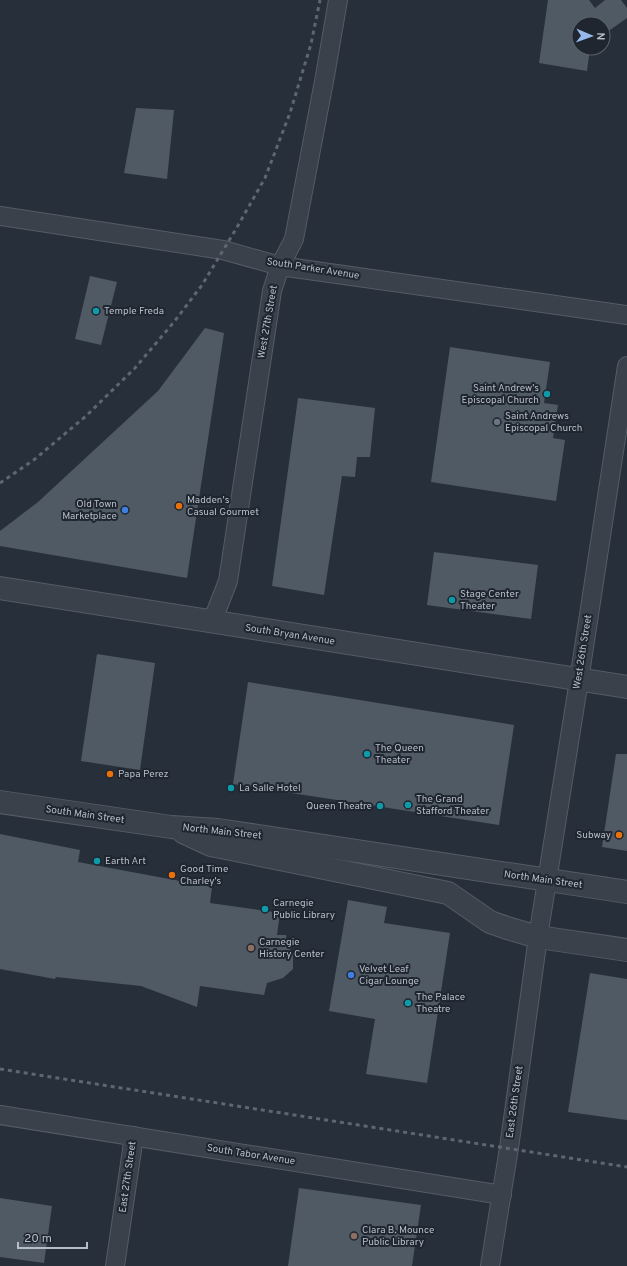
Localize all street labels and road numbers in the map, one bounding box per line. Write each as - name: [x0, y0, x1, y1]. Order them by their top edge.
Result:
- street label: South Parker Avenue: [266, 255, 360, 283]
- street label: West 27th Street: [255, 284, 281, 360]
- street label: West 26th Street: [571, 614, 595, 690]
- street label: South Bryan Avenue: [244, 621, 336, 649]
- street label: South Main Street: [45, 803, 126, 827]
- street label: North Main Street: [182, 821, 262, 843]
- street label: North Main Street: [503, 868, 583, 892]
- street label: East 26th Street: [503, 1065, 527, 1139]
- street label: East 27th Street: [117, 1140, 139, 1214]
- street label: South Tabor Avenue: [206, 1142, 296, 1168]

